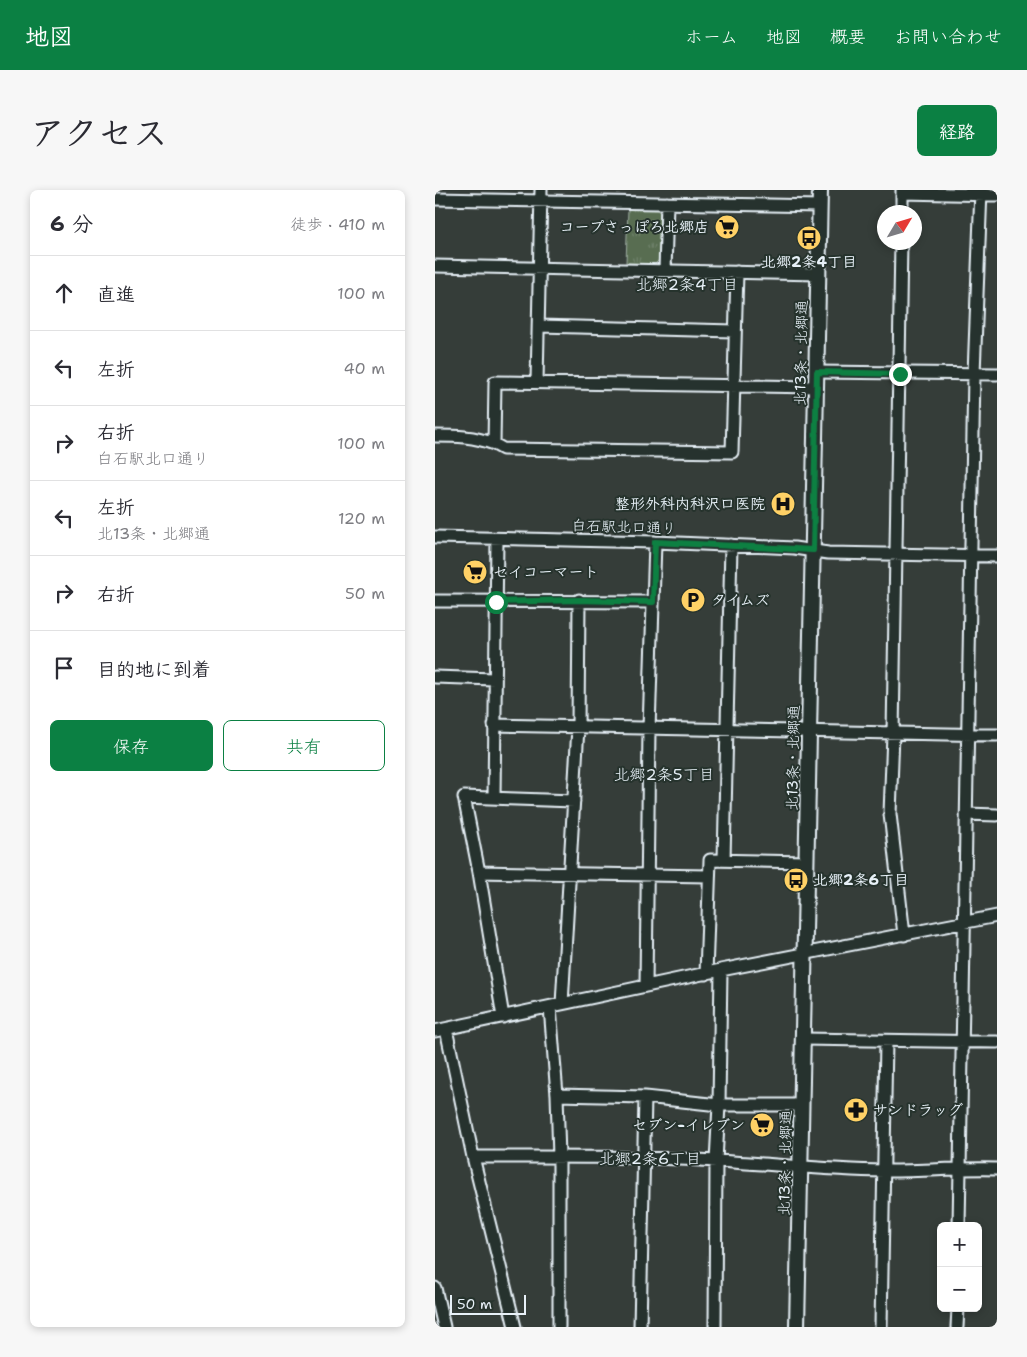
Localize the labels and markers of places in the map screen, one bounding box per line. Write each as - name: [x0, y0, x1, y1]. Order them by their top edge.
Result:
- supermarket icon: コープさっぽろ北郷店: [714, 214, 740, 240]
- place label: コープさっぽろ北郷店: [560, 217, 709, 237]
- bus stop icon: 北郷2条4丁目: [796, 225, 822, 251]
- place label: 北郷2条4丁目: [761, 252, 857, 272]
- hospital icon: 整形外科内科沢口医院: [770, 491, 796, 517]
- place label: 整形外科内科沢口医院: [615, 494, 765, 514]
- supermarket icon: セイコーマート: [462, 559, 488, 585]
- place label: セイコーマート: [493, 562, 599, 582]
- parking icon: タイムズ: [680, 587, 706, 613]
- place label: タイムズ: [711, 590, 770, 610]
- bus stop icon: 北郷2条6丁目: [783, 867, 809, 893]
- place label: 北郷2条6丁目: [813, 870, 909, 890]
- pharmacy icon: サンドラッグ: [843, 1097, 869, 1123]
- place label: サンドラッグ: [873, 1100, 963, 1120]
- supermarket icon: セブン-イレブン: [749, 1112, 775, 1138]
- place label: セブン-イレブン: [632, 1115, 745, 1135]

